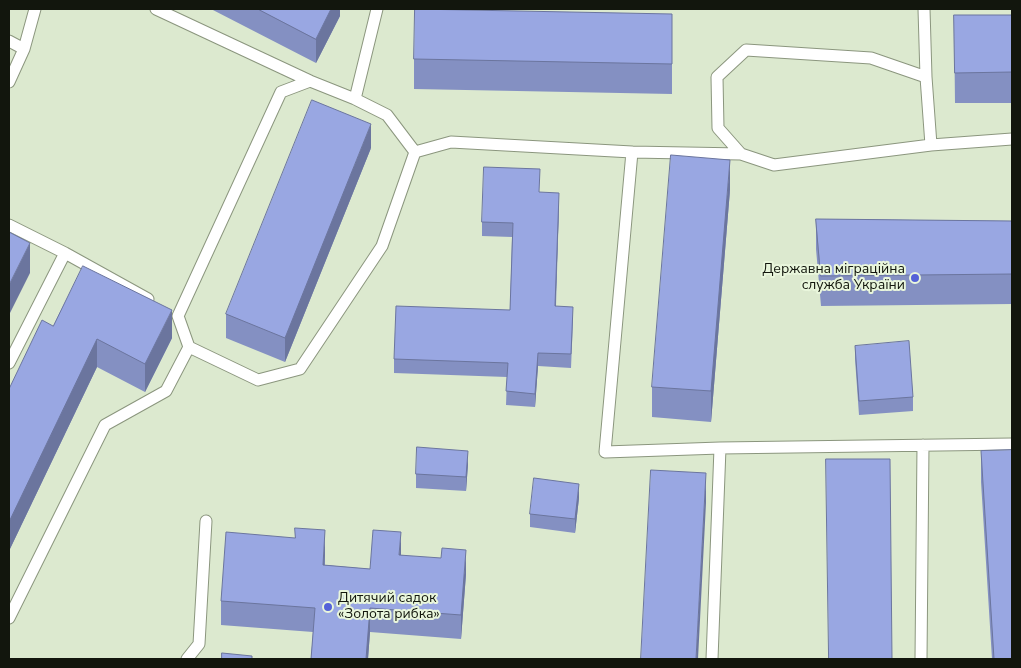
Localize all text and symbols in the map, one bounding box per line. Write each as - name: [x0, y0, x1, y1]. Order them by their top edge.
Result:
- place label: Державна міграційна служба України: [762, 262, 905, 294]
- marker: Державна міграційна служба України: [909, 272, 921, 284]
- place label: Дитячий садок «Золота рибка»: [338, 591, 440, 624]
- marker: Дитячий садок «Золота рибка»: [322, 601, 334, 613]

